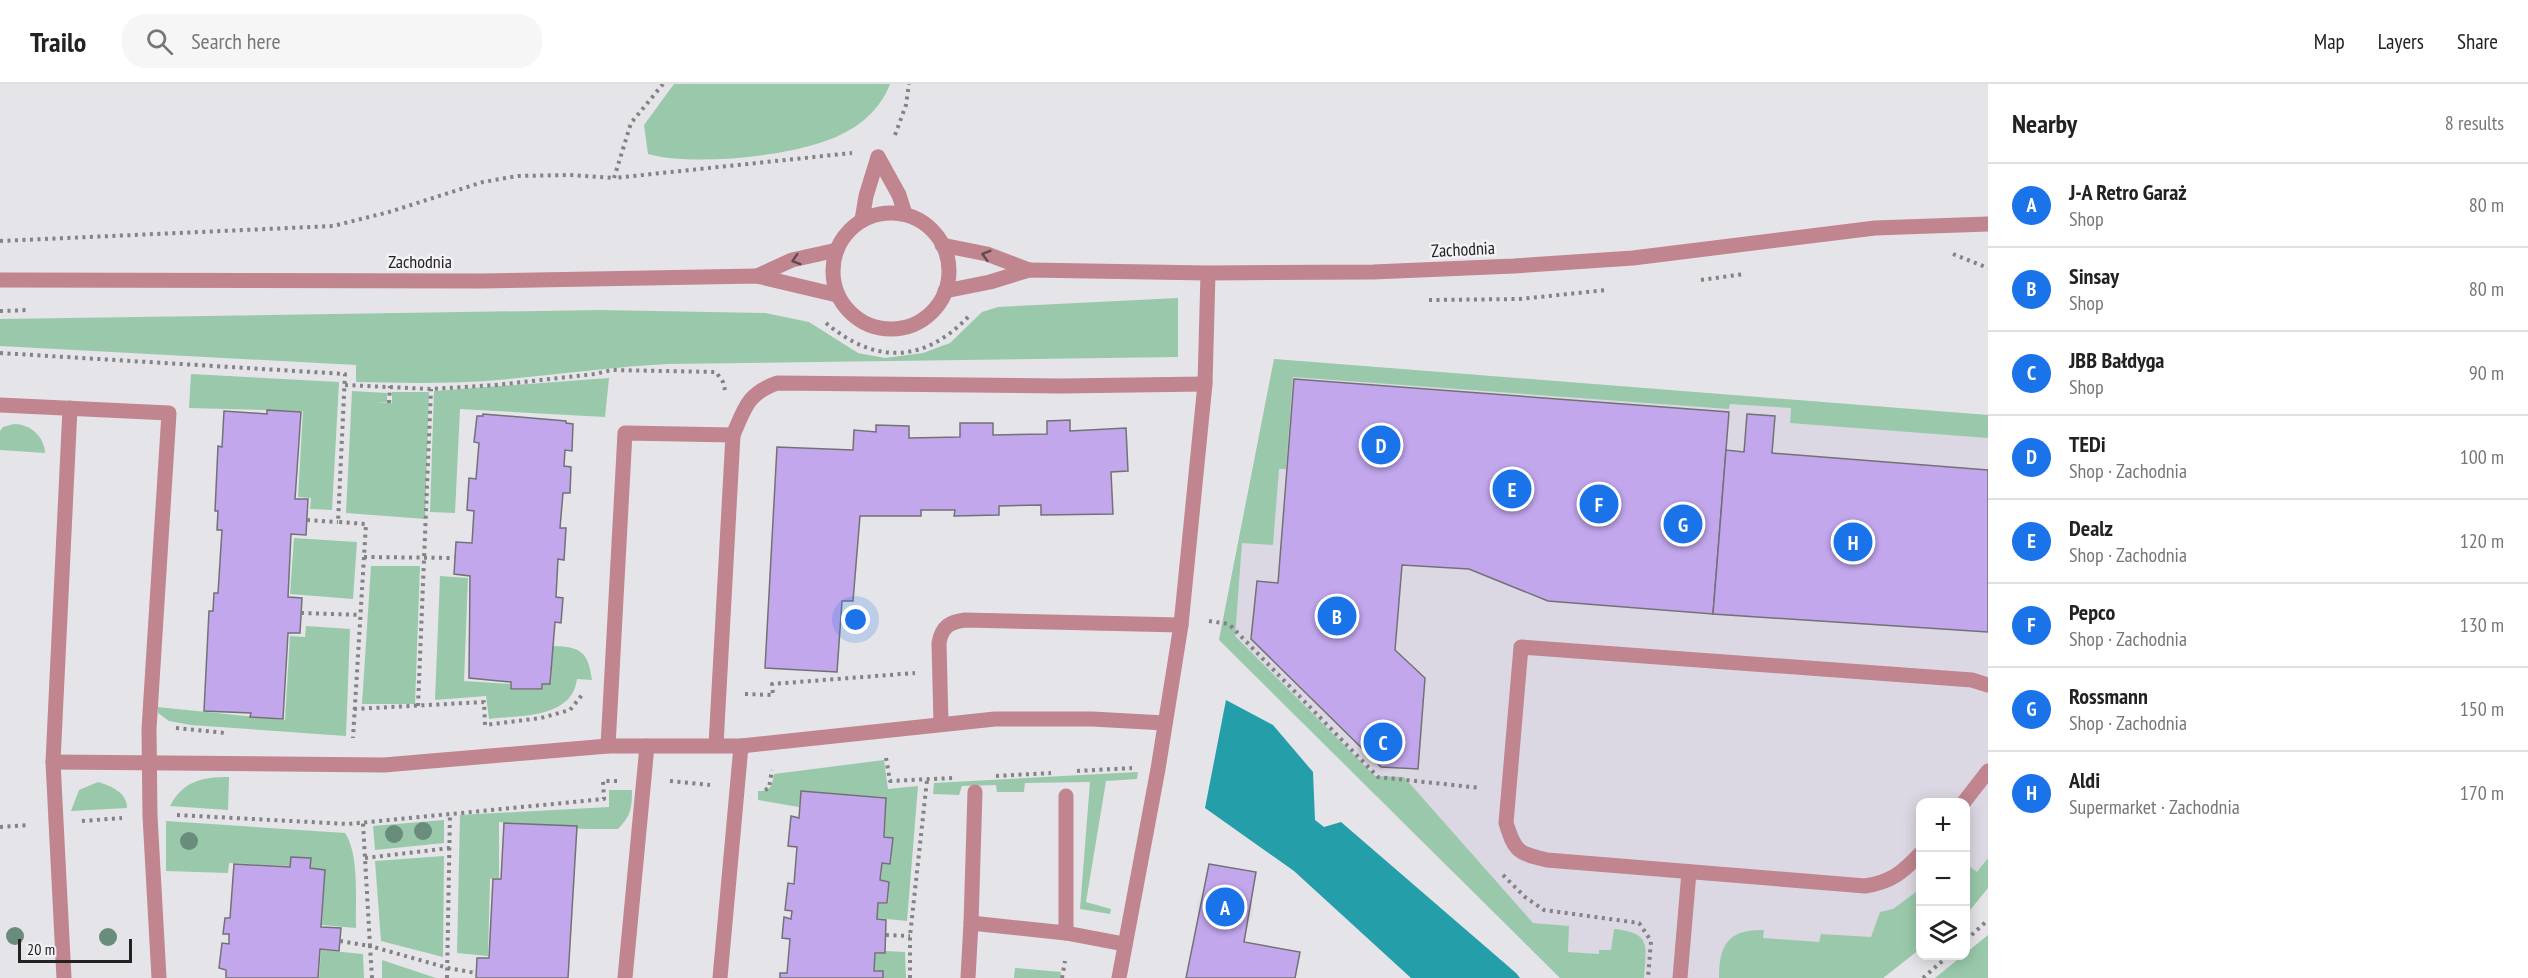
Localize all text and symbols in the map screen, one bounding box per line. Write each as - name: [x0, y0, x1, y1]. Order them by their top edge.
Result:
- search box: [122, 14, 542, 68]
- text: Trailo: [30, 23, 86, 60]
- icon: search: [143, 25, 176, 58]
- text: Search here: [191, 27, 281, 55]
- text: Map: [2314, 28, 2345, 55]
- text: Layers: [2378, 28, 2424, 55]
- text: Share: [2457, 28, 2498, 55]
- text: Nearby: [2012, 107, 2077, 140]
- text: 8 results: [2445, 110, 2504, 136]
- text: J-A Retro Garaż: [2069, 178, 2187, 206]
- text: A: [2026, 192, 2037, 218]
- text: 80 m: [2469, 192, 2504, 218]
- text: Shop: [2069, 206, 2104, 232]
- street label: Zachodnia: [1431, 236, 1495, 262]
- street label: Zachodnia: [388, 250, 452, 273]
- one-way arrow: [981, 250, 992, 262]
- one-way arrow: [791, 253, 802, 265]
- text: Sinsay: [2069, 262, 2119, 290]
- text: B: [2027, 276, 2036, 302]
- text: 80 m: [2469, 276, 2504, 302]
- text: Shop: [2069, 290, 2104, 316]
- text: JBB Bałdyga: [2069, 346, 2164, 374]
- text: C: [2027, 360, 2036, 386]
- text: 90 m: [2469, 360, 2504, 386]
- text: Shop: [2069, 374, 2104, 400]
- pin: D: [1362, 422, 1400, 468]
- text: TEDi: [2069, 430, 2106, 458]
- text: D: [2026, 444, 2037, 470]
- text: 100 m: [2460, 444, 2504, 470]
- text: Shop · Zachodnia: [2069, 458, 2187, 484]
- pin: E: [1492, 466, 1532, 512]
- pin: F: [1580, 482, 1618, 526]
- pin: G: [1664, 502, 1702, 546]
- text: Dealz: [2069, 514, 2113, 542]
- pin: H: [1834, 520, 1872, 564]
- text: E: [2027, 528, 2036, 554]
- text: 120 m: [2460, 528, 2504, 554]
- text: Shop · Zachodnia: [2069, 542, 2187, 568]
- pin: B: [1318, 594, 1356, 638]
- text: Pepco: [2069, 598, 2115, 626]
- your location: [841, 605, 870, 634]
- text: F: [2027, 612, 2036, 638]
- text: 130 m: [2460, 612, 2504, 638]
- text: Shop · Zachodnia: [2069, 626, 2187, 652]
- text: Rossmann: [2069, 682, 2148, 710]
- text: G: [2026, 696, 2037, 722]
- text: 150 m: [2460, 696, 2504, 722]
- text: Shop · Zachodnia: [2069, 710, 2187, 736]
- pin: C: [1364, 720, 1402, 764]
- text: Aldi: [2069, 766, 2100, 794]
- text: H: [2026, 780, 2037, 806]
- text: 170 m: [2460, 780, 2504, 806]
- text: Supermarket · Zachodnia: [2069, 794, 2240, 820]
- map controls: [1916, 798, 1970, 960]
- button: +: [1916, 798, 1970, 852]
- button: −: [1916, 852, 1970, 906]
- pin: A: [1206, 884, 1244, 930]
- button: layers: [1916, 906, 1970, 960]
- scale bar: [18, 936, 132, 964]
- text: 20 m: [27, 939, 55, 959]

